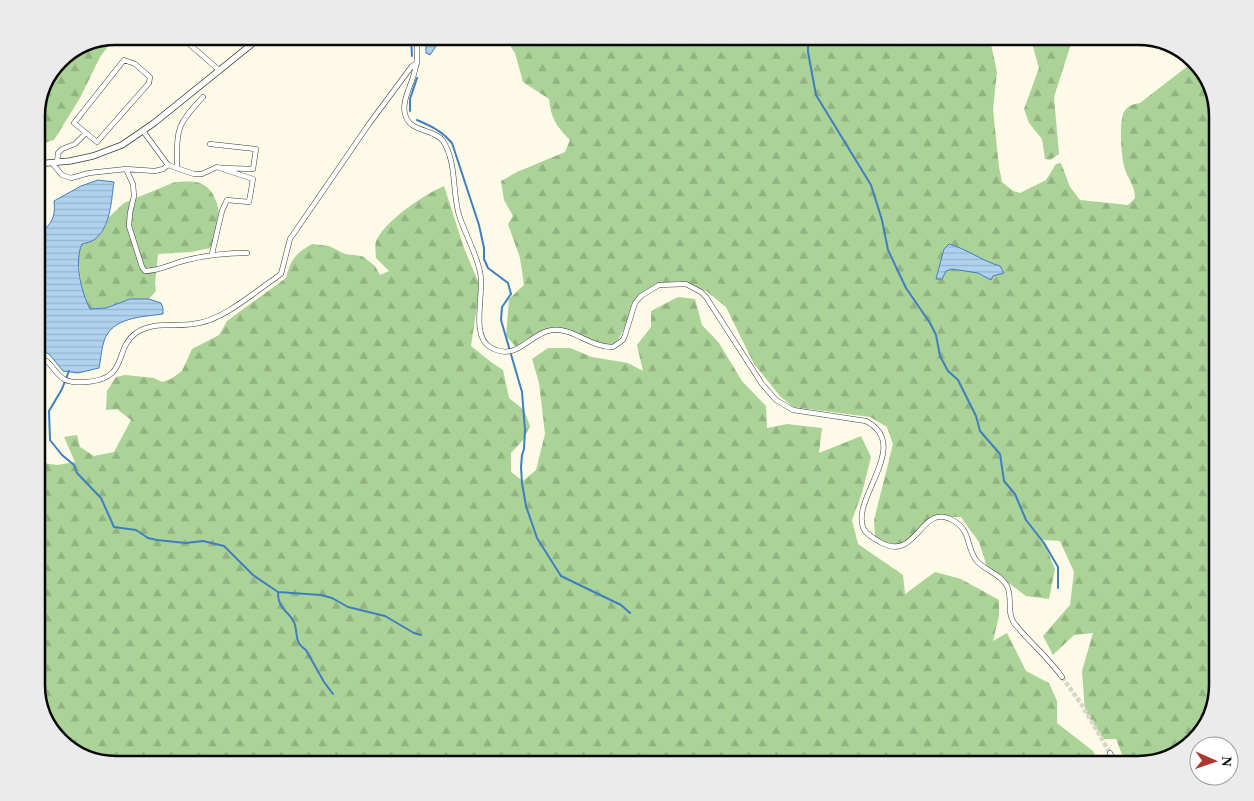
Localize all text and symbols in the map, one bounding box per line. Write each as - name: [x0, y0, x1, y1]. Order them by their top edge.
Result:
- north arrow: [1189, 736, 1239, 786]
- text: N: [1219, 756, 1234, 767]

